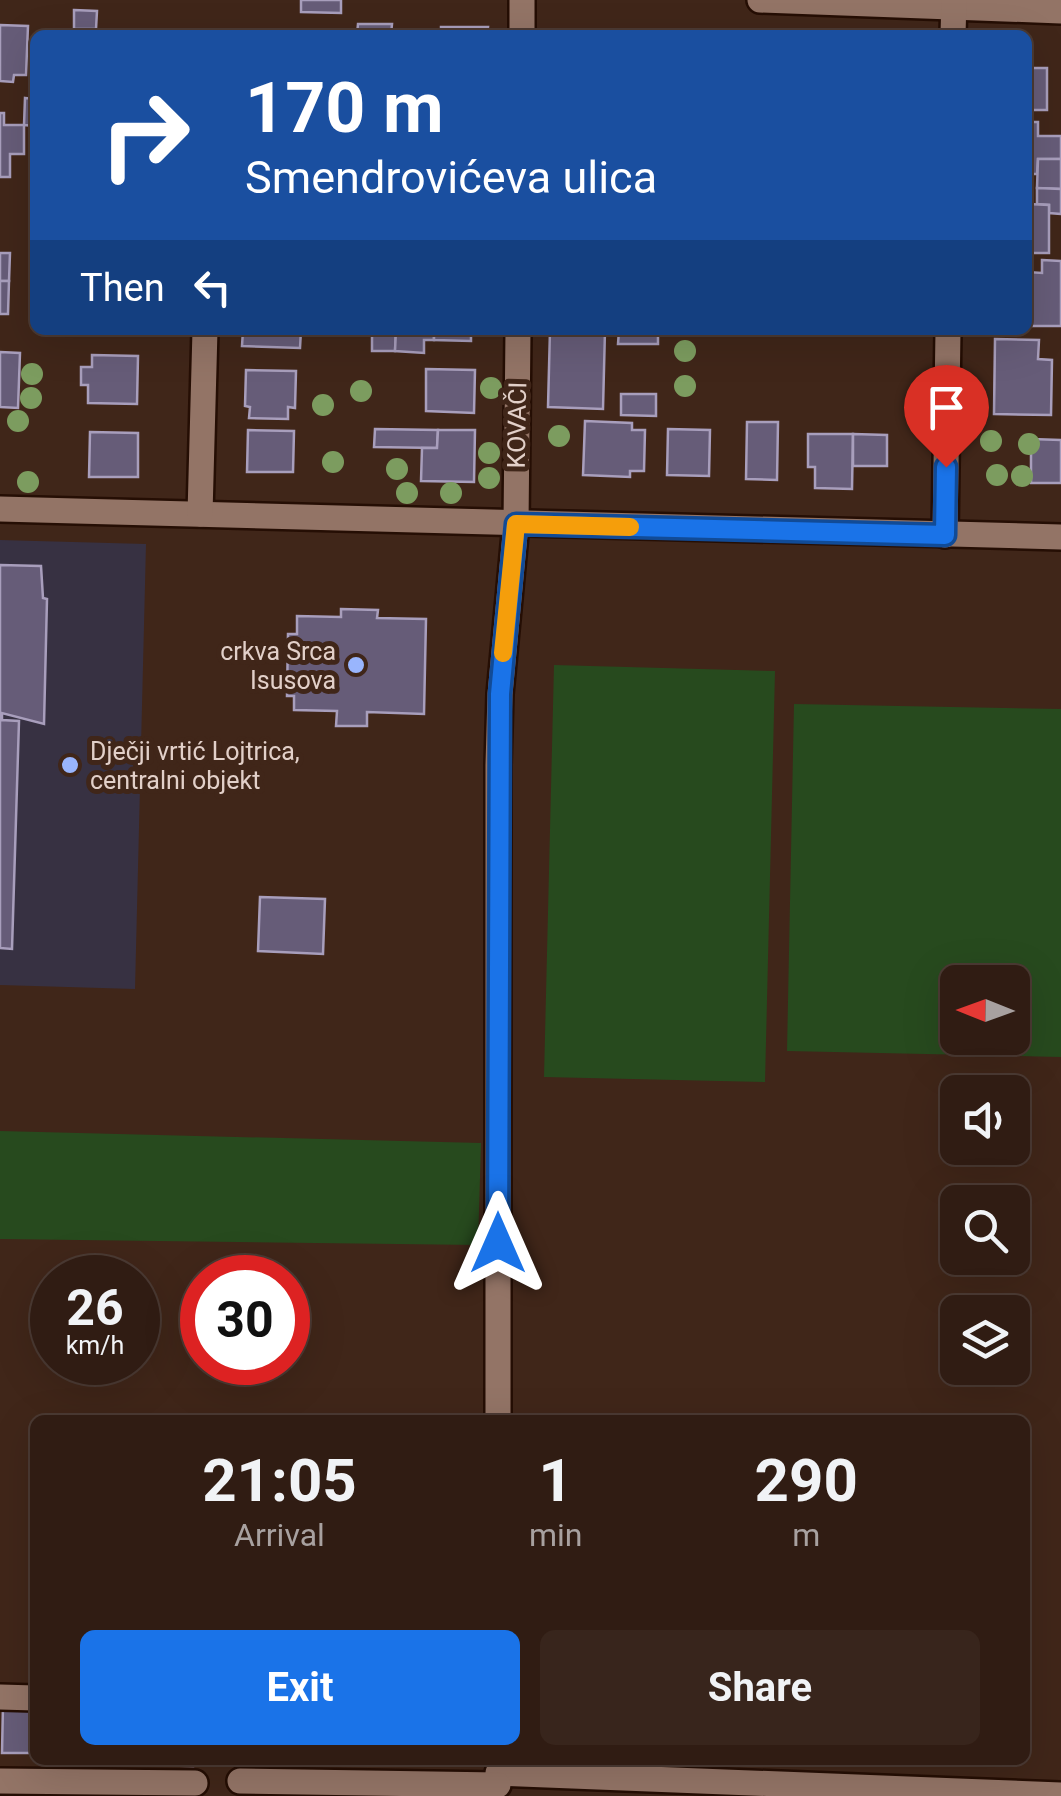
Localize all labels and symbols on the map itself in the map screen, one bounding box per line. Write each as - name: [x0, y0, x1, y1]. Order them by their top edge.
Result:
- pin: [904, 365, 989, 468]
- street label: KOVAČI: [501, 381, 532, 468]
- place label: crkva Srca Isusova: [220, 637, 336, 695]
- marker: crkva Srca Isusova: [345, 654, 367, 676]
- place label: Dječji vrtić Lojtrica, centralni objekt: [90, 737, 300, 795]
- marker: Dječji vrtić Lojtrica, centralni objekt: [59, 754, 81, 776]
- north arrow: [940, 965, 1030, 1055]
- position arrow: [446, 1191, 550, 1295]
- speed limit sign: 30: [180, 1255, 310, 1385]

